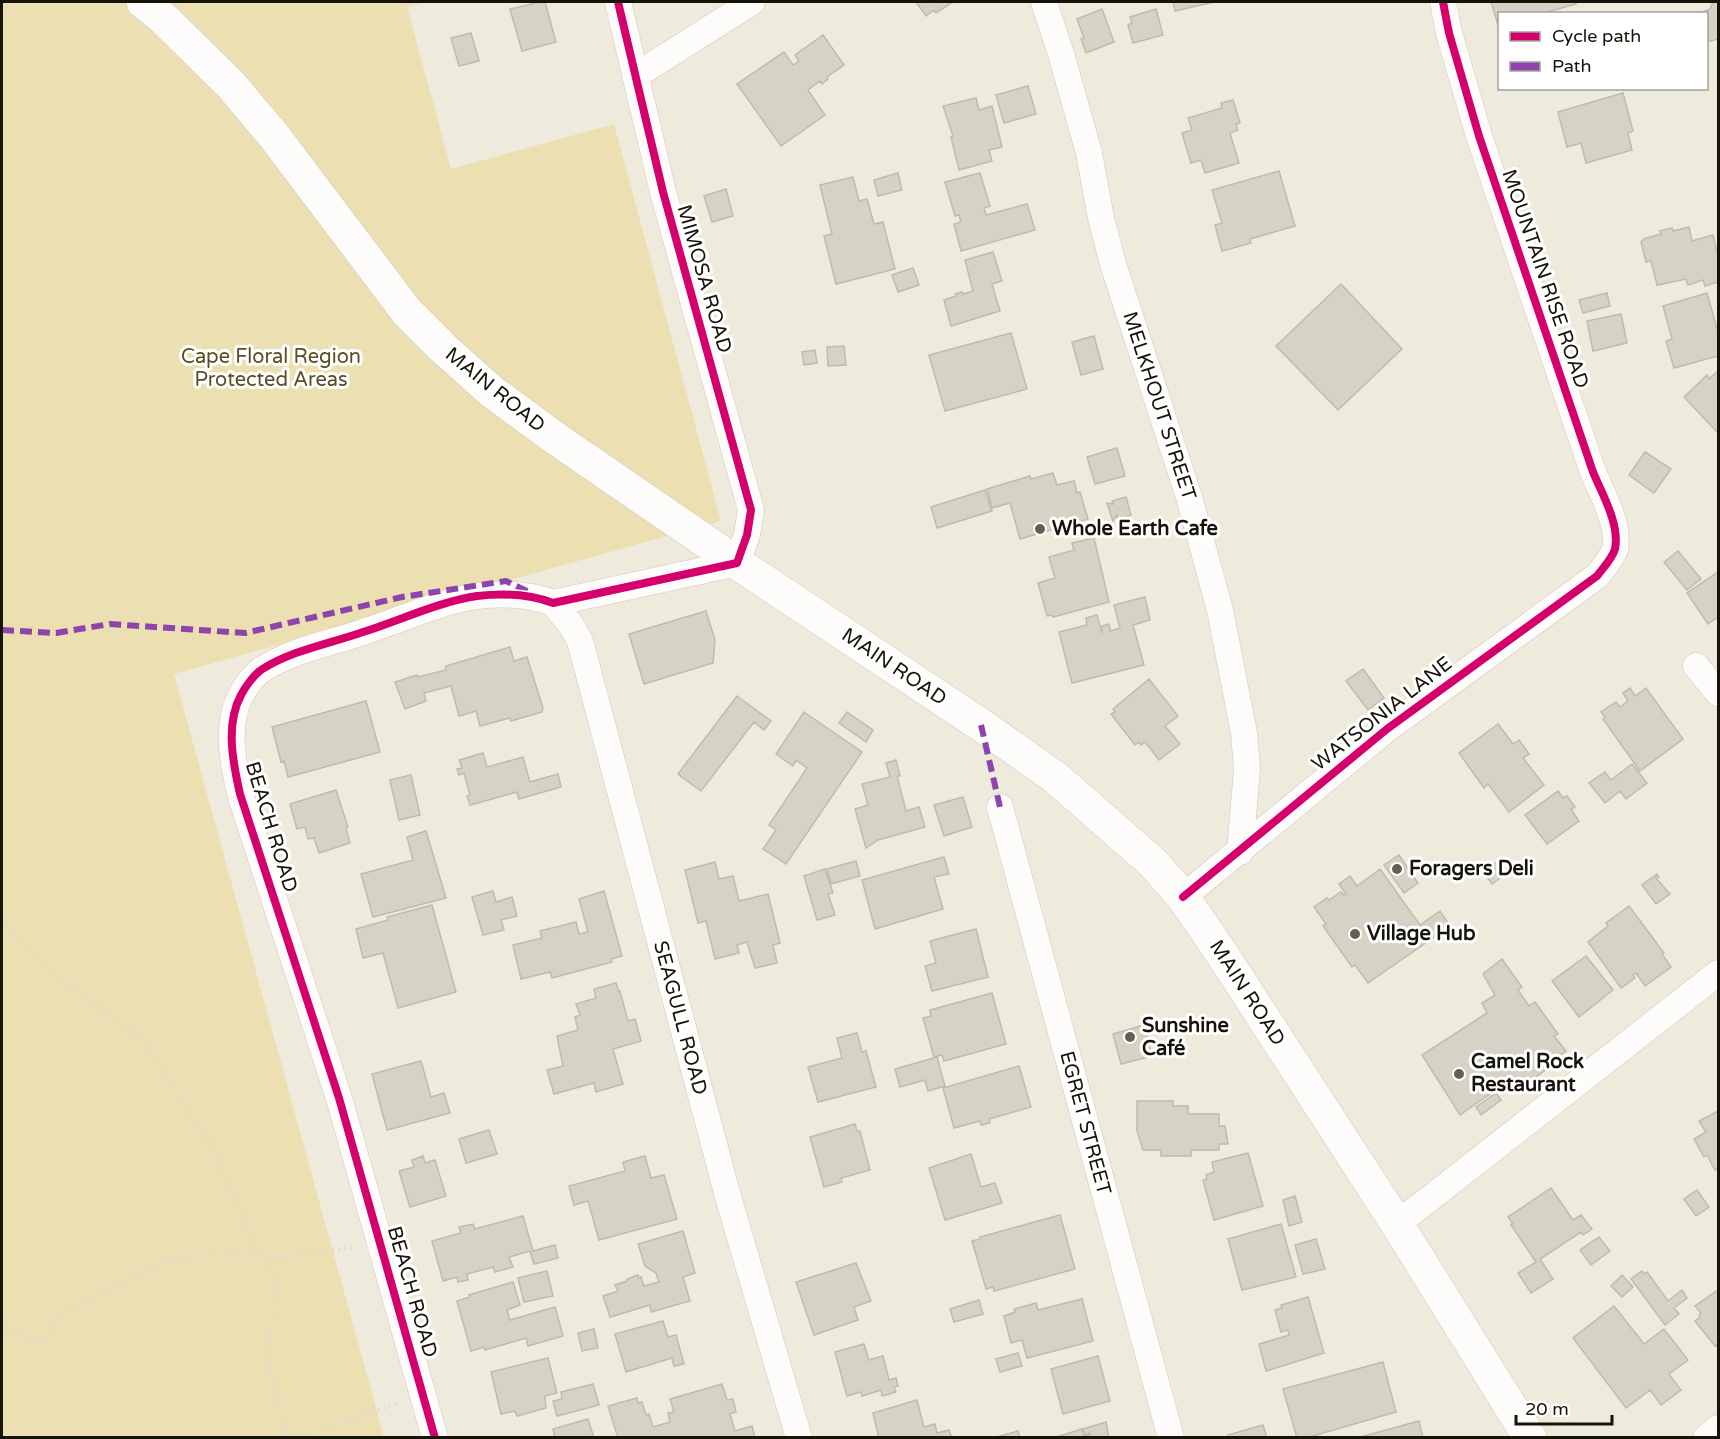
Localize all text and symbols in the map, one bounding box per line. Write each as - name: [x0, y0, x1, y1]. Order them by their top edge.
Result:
- legend: [1498, 12, 1708, 90]
- text: Cycle path: [1552, 25, 1641, 47]
- text: Path: [1552, 55, 1591, 77]
- street label: MOUNTAIN RISE ROAD: [1496, 166, 1594, 392]
- street label: MIMOSA ROAD: [671, 202, 737, 356]
- street label: MELKHOUT STREET: [1117, 309, 1201, 503]
- street label: MAIN ROAD: [440, 342, 550, 438]
- park label: Cape Floral Region Protected Areas: [181, 345, 361, 392]
- place label: Whole Earth Cafe: [1052, 517, 1218, 541]
- marker: Whole Earth Cafe: [1033, 522, 1047, 536]
- street label: MAIN ROAD: [837, 623, 951, 711]
- street label: WATSONIA LANE: [1307, 652, 1457, 776]
- street label: BEACH ROAD: [240, 759, 302, 895]
- place label: Foragers Deli: [1409, 857, 1534, 881]
- marker: Foragers Deli: [1390, 862, 1404, 876]
- place label: Village Hub: [1367, 922, 1476, 946]
- marker: Village Hub: [1348, 927, 1362, 941]
- street label: MAIN ROAD: [1204, 936, 1290, 1050]
- street label: SEAGULL ROAD: [648, 938, 712, 1098]
- place label: Sunshine Café: [1142, 1014, 1229, 1061]
- marker: Sunshine Café: [1123, 1030, 1137, 1044]
- street label: EGRET STREET: [1054, 1048, 1116, 1198]
- place label: Camel Rock Restaurant: [1471, 1050, 1584, 1097]
- marker: Camel Rock Restaurant: [1452, 1067, 1466, 1081]
- street label: BEACH ROAD: [382, 1224, 442, 1360]
- scale bar: [1516, 1388, 1612, 1426]
- text: 20 m: [1525, 1398, 1569, 1420]

